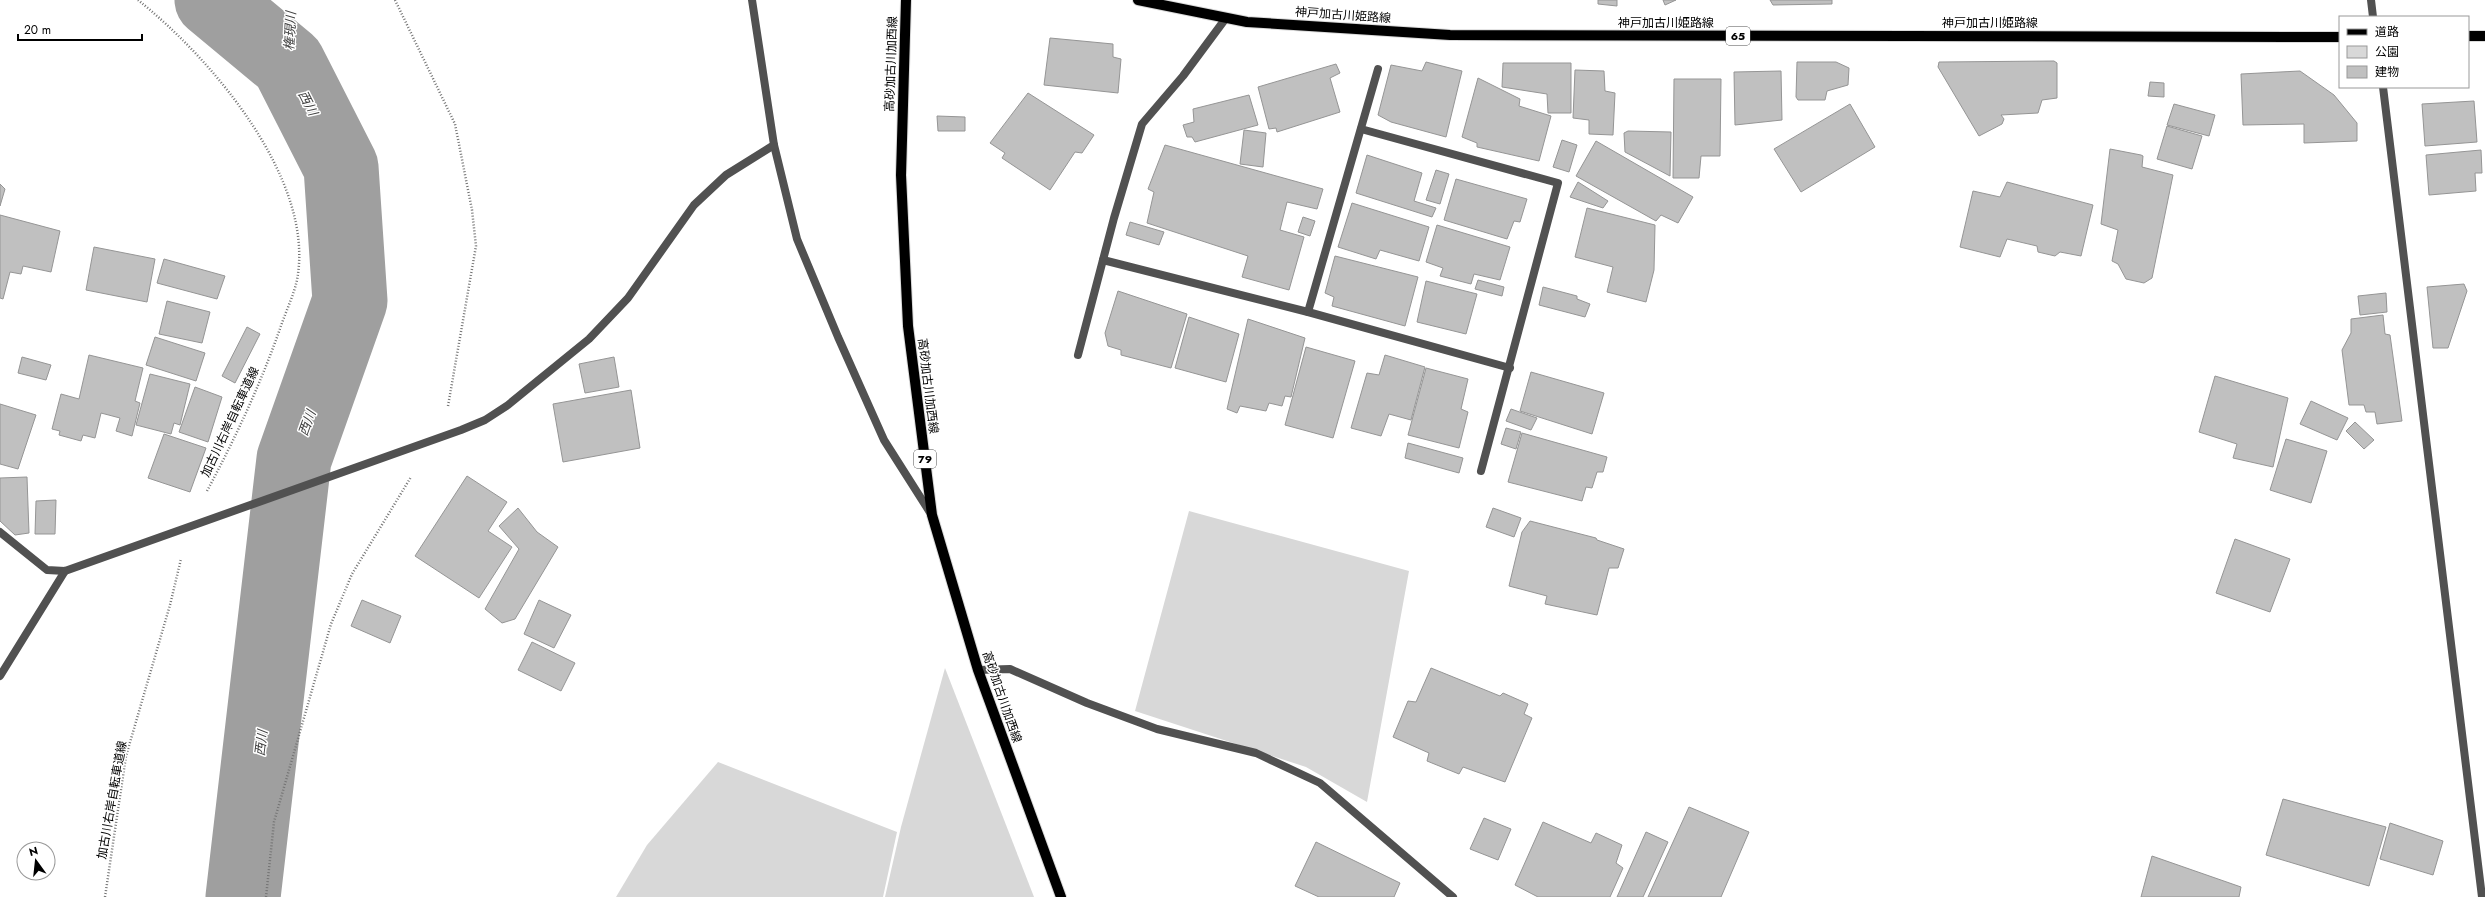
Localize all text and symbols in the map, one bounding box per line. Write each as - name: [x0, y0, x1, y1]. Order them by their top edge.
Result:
- street label: 神戸加古川姫路線: [1294, 3, 1392, 27]
- water label: 権現川: [279, 9, 301, 51]
- street label: 神戸加古川姫路線: [1618, 14, 1714, 32]
- street label: 神戸加古川姫路線: [1942, 14, 2038, 32]
- scale bar: [18, 16, 142, 42]
- street label: 高砂加古川加西線: [880, 16, 902, 112]
- legend: [2339, 16, 2469, 88]
- text: 20 m: [24, 21, 51, 39]
- text: 道路: [2375, 23, 2399, 41]
- road number: 65: [1726, 27, 1750, 45]
- text: 公園: [2375, 43, 2399, 61]
- text: 建物: [2375, 63, 2399, 81]
- water label: 西川: [294, 87, 323, 121]
- street label: 高砂加古川加西線: [913, 337, 943, 435]
- street label: 加古川右岸自転車道線: [196, 364, 264, 480]
- water label: 西川: [294, 406, 321, 438]
- road number: 79: [914, 450, 936, 468]
- street label: 高砂加古川加西線: [978, 649, 1026, 745]
- water label: 西川: [250, 727, 272, 757]
- street label: 加古川右岸自転車道線: [93, 739, 131, 861]
- north arrow: [16, 841, 56, 881]
- text: N: [27, 842, 40, 860]

